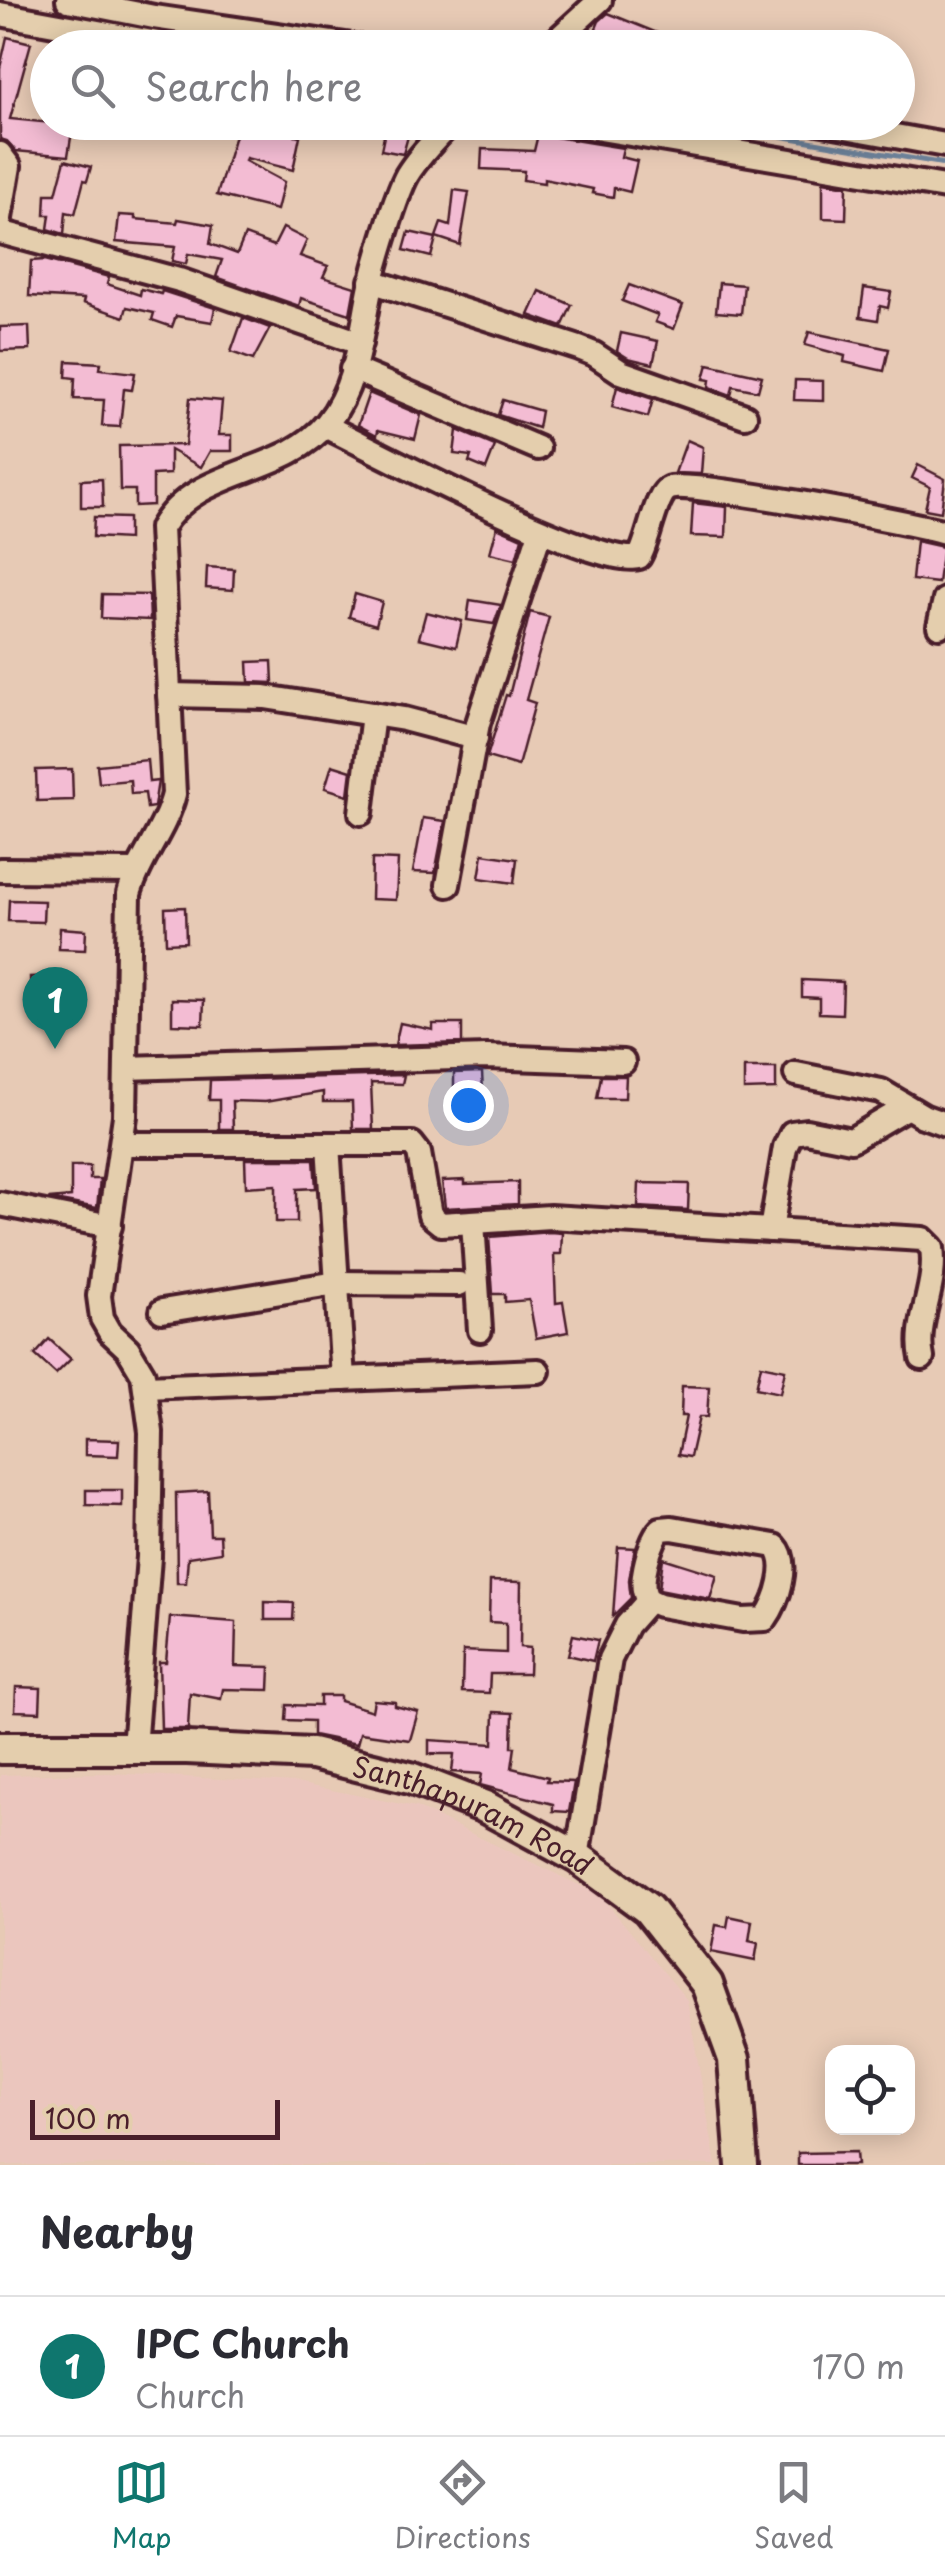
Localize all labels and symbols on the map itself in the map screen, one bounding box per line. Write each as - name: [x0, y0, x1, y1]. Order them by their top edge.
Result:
- pin: 1: [22, 966, 88, 1049]
- your location: [443, 1080, 494, 1131]
- street label: Santhapuram Road: [348, 1743, 604, 1884]
- scale bar: [30, 2095, 280, 2140]

